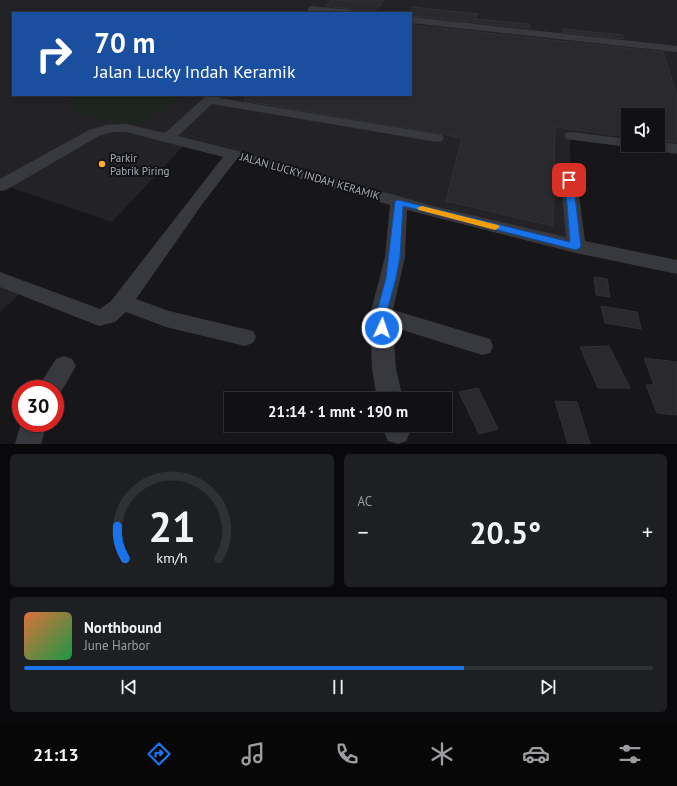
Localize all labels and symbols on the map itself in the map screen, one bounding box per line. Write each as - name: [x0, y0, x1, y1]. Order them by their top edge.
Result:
- street label: JALAN LUCKY INDAH KERAMIK: [238, 149, 382, 203]
- place label: Parkir Pabrik Piring: [110, 151, 170, 178]
- marker: Parkir Pabrik Piring: [97, 159, 107, 169]
- pin: [552, 163, 586, 197]
- position arrow: [361, 307, 403, 349]
- speed limit sign: 30: [12, 380, 64, 432]

